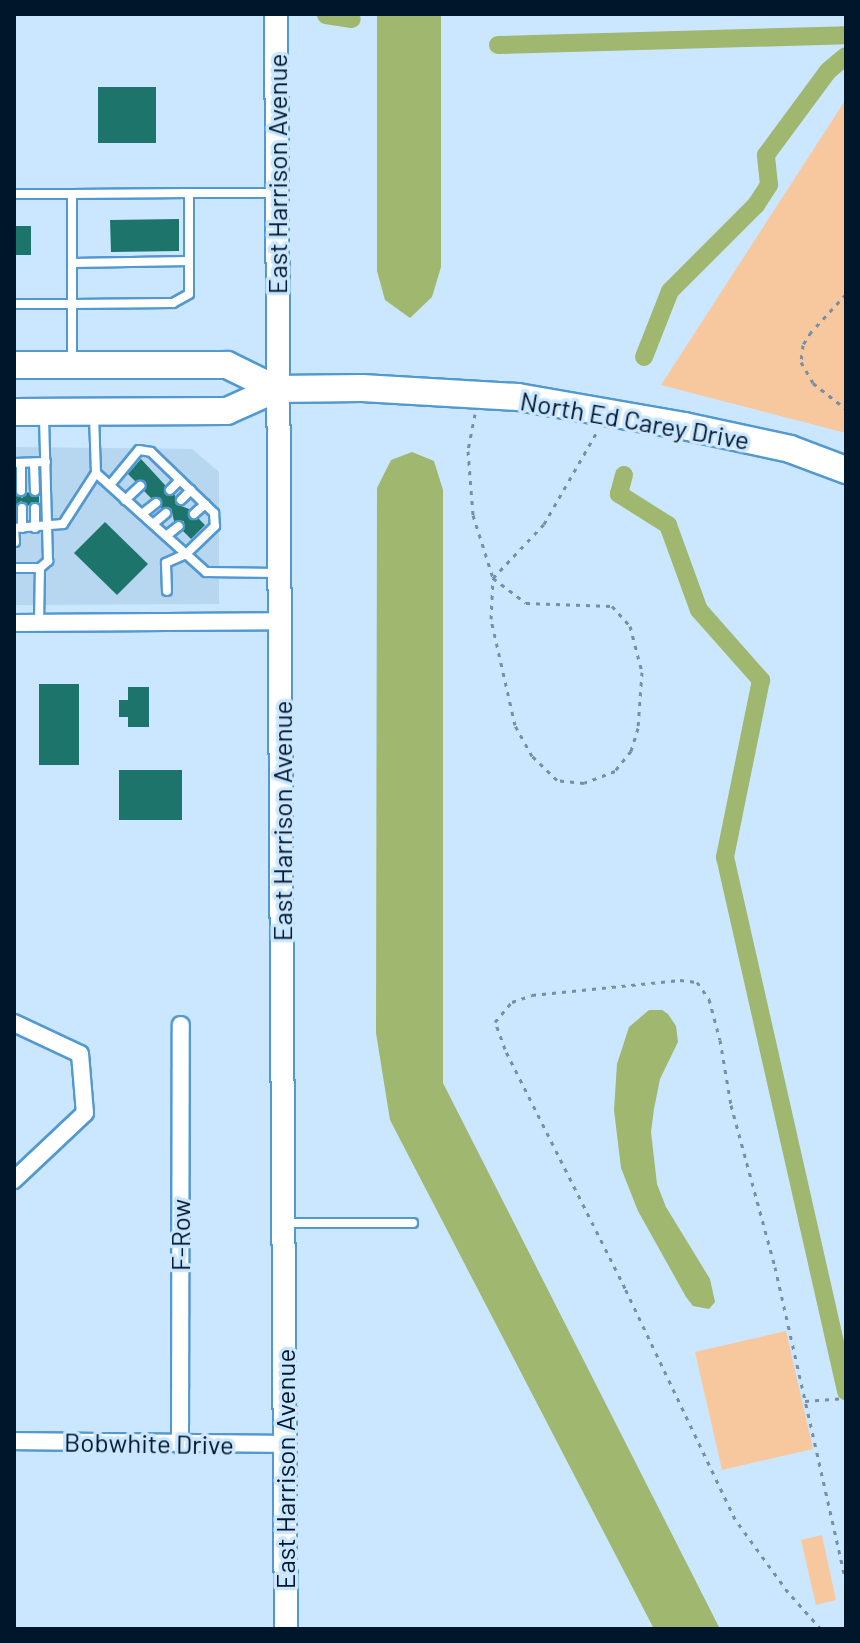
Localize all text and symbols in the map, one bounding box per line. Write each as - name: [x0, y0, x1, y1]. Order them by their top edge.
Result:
- street label: East Harrison Avenue: [261, 54, 293, 294]
- street label: North Ed Carey Drive: [518, 384, 752, 456]
- street label: East Harrison Avenue: [266, 701, 298, 941]
- street label: F-Row: [164, 1199, 196, 1271]
- street label: East Harrison Avenue: [269, 1349, 301, 1589]
- street label: Bobwhite Drive: [64, 1426, 234, 1460]

